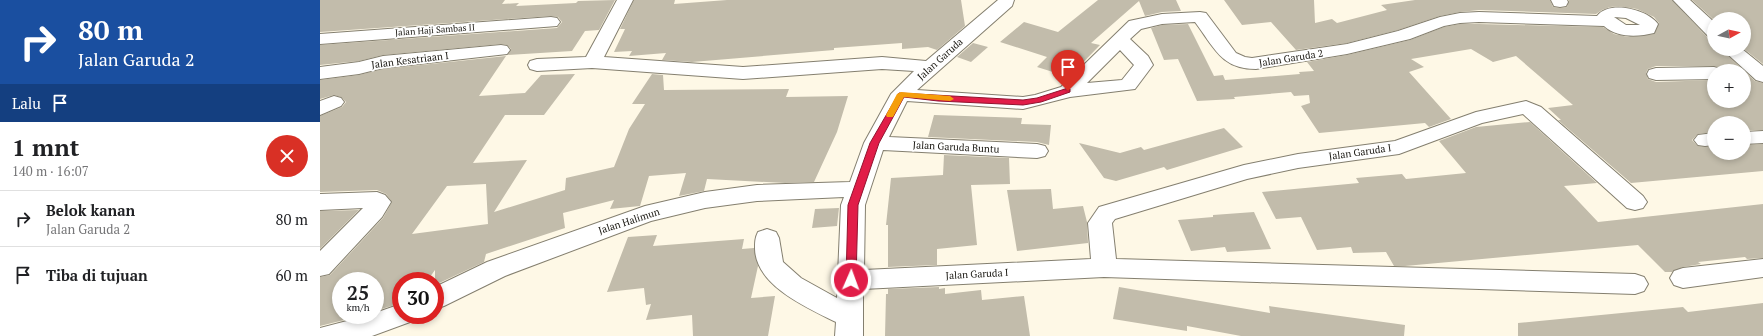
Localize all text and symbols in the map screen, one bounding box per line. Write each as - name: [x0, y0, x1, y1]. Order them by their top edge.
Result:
- text: 80 m: [78, 11, 143, 48]
- north arrow: [1707, 12, 1751, 56]
- map controls: [1707, 12, 1751, 160]
- icon: right: [12, 16, 64, 68]
- street label: Jalan Haji Sambas II: [395, 21, 475, 39]
- street label: Jalan Garuda: [914, 35, 966, 83]
- text: Jalan Garuda 2: [78, 47, 195, 71]
- street label: Jalan Garuda 2: [1258, 47, 1324, 69]
- street label: Jalan Kesatriaan I: [371, 49, 450, 71]
- pin: [1051, 50, 1085, 91]
- icon: arrive: [1057, 56, 1079, 78]
- button: +: [1707, 64, 1751, 108]
- icon: arrive: [49, 92, 71, 114]
- text: Lalu: [12, 93, 41, 113]
- button: −: [1707, 116, 1751, 160]
- text: 1 mnt: [12, 131, 79, 163]
- button: close: [266, 135, 308, 177]
- street label: Jalan Garuda Buntu: [912, 138, 1000, 156]
- street label: Jalan Garuda I: [1328, 141, 1393, 163]
- text: 140 m · 16:07: [12, 162, 89, 180]
- text: Belok kanan: [46, 200, 135, 220]
- street label: Jalan Halimun: [597, 205, 661, 237]
- icon: right: [12, 208, 34, 230]
- text: 80 m: [275, 209, 308, 229]
- text: Jalan Garuda 2: [46, 220, 130, 238]
- position arrow: [830, 259, 872, 301]
- icon: arrive: [12, 264, 34, 286]
- text: Tiba di tujuan: [46, 265, 148, 285]
- text: 60 m: [275, 265, 308, 285]
- street label: Jalan Garuda I: [945, 266, 1009, 282]
- speed limit sign: 30: [392, 272, 444, 324]
- text: 25: [347, 279, 369, 306]
- text: km/h: [346, 301, 370, 314]

